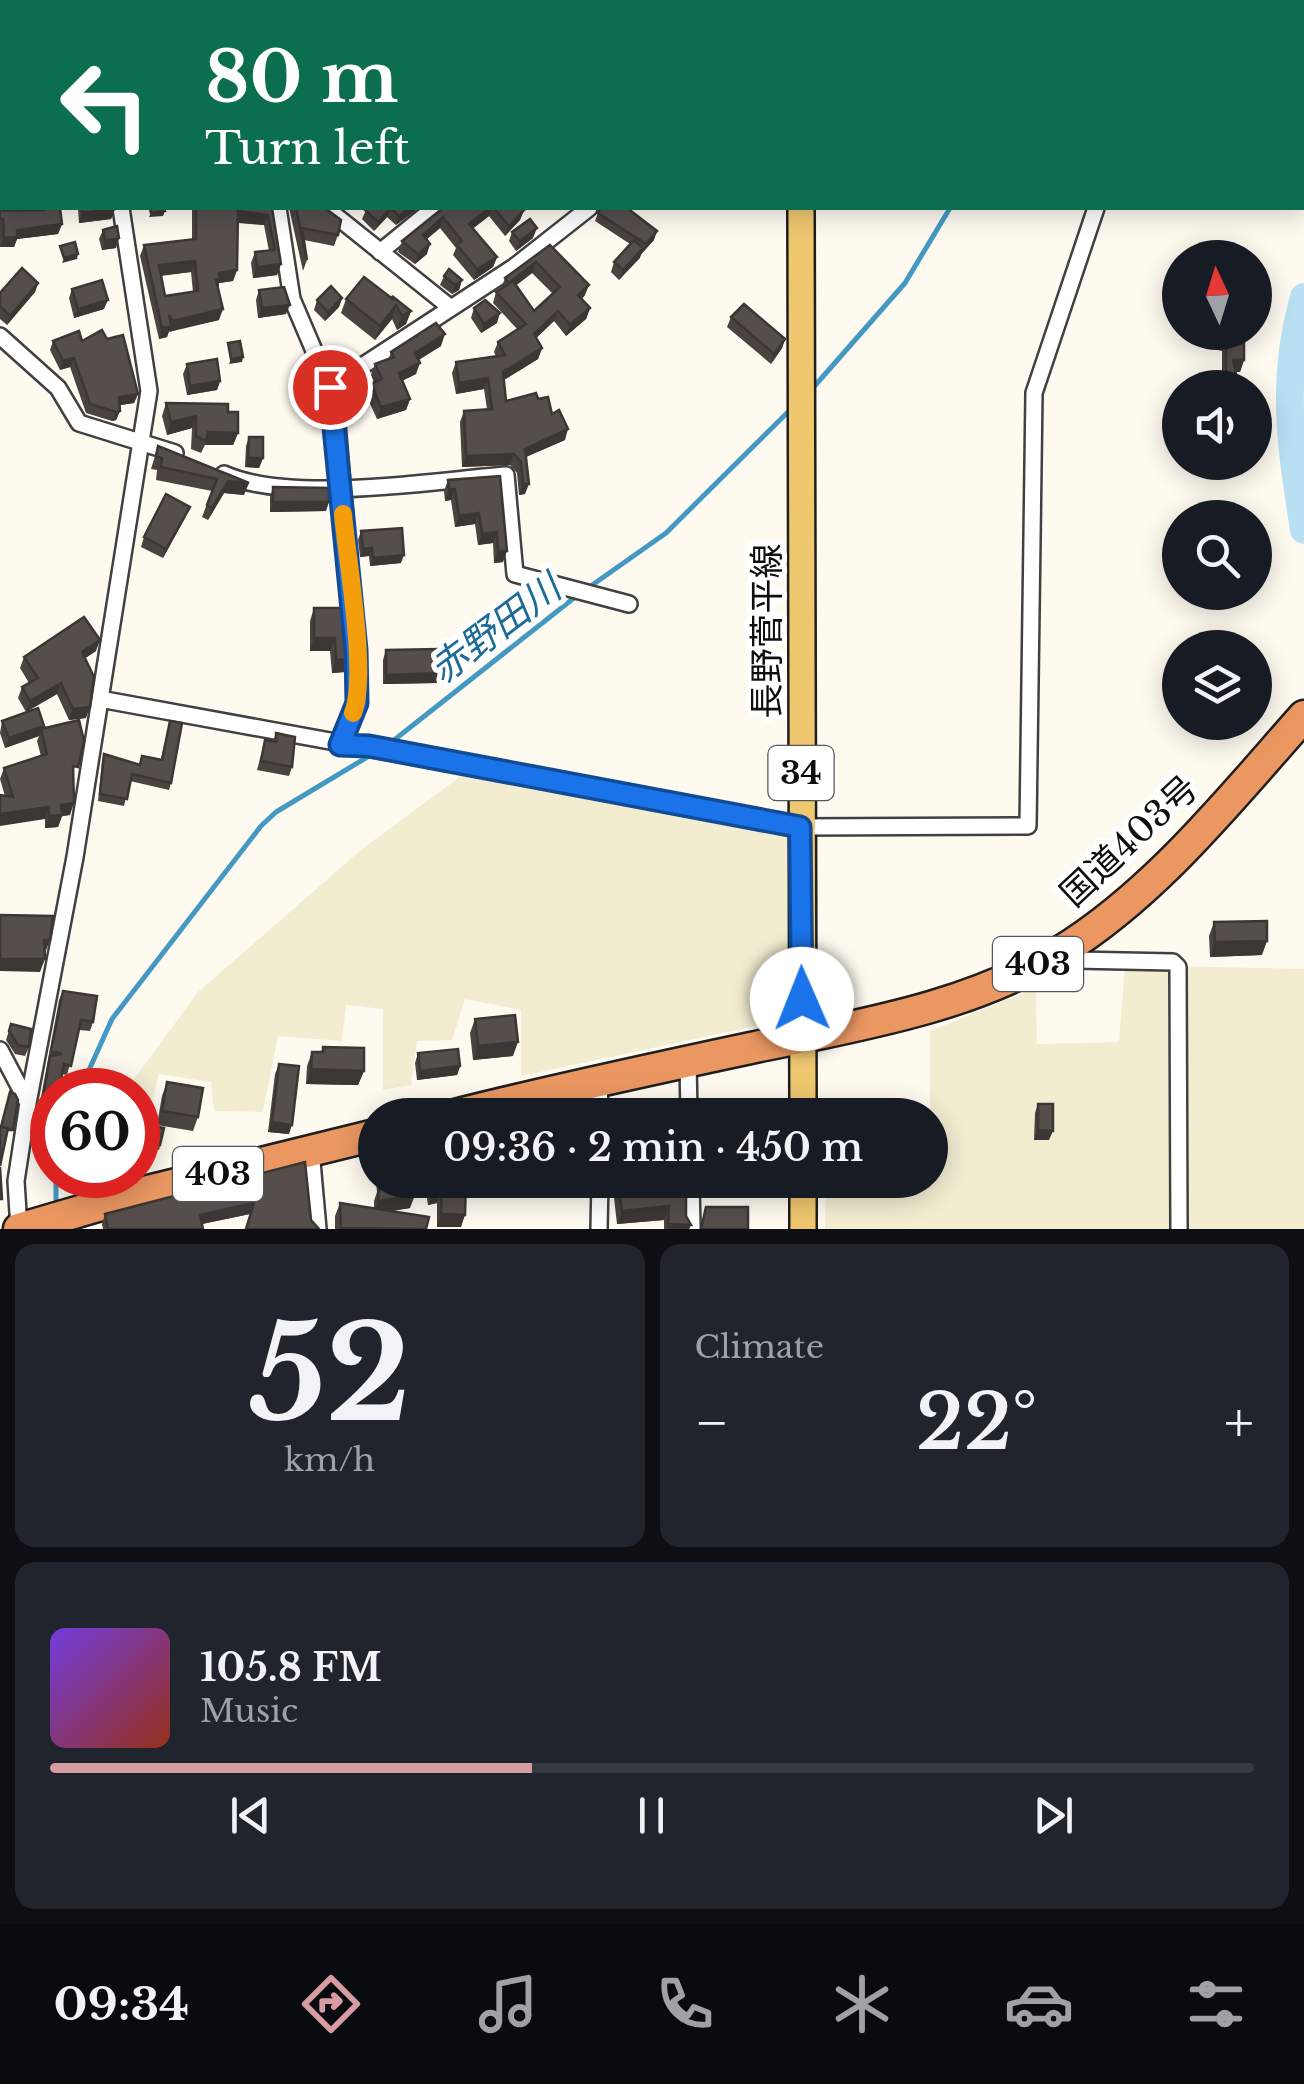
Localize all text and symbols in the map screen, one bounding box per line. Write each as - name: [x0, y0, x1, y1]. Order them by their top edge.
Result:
- text: 80 m: [205, 34, 398, 121]
- icon: left: [40, 40, 170, 170]
- text: Turn left: [205, 120, 410, 176]
- north arrow: [1162, 240, 1272, 350]
- map controls: [1162, 240, 1272, 740]
- pin: [288, 345, 373, 430]
- icon: arrive: [303, 360, 358, 415]
- button: sound: [1162, 370, 1272, 480]
- button: search: [1162, 500, 1272, 610]
- street label: 長野菅平線: [745, 543, 788, 719]
- water label: 赤野田川: [420, 562, 573, 693]
- button: layers: [1162, 630, 1272, 740]
- road number: 34: [768, 746, 834, 800]
- street label: 国道403号: [1051, 766, 1206, 915]
- road number: 403: [993, 937, 1083, 991]
- position arrow: [750, 947, 854, 1051]
- speed limit sign: 60: [30, 1068, 160, 1198]
- text: 09:36 · 2 min · 450 m: [443, 1124, 863, 1171]
- road number: 403: [173, 1147, 263, 1201]
- text: 52: [249, 1294, 411, 1455]
- text: Climate: [695, 1327, 824, 1367]
- text: 22°: [916, 1376, 1037, 1469]
- text: −: [695, 1389, 729, 1457]
- text: +: [1224, 1389, 1254, 1457]
- text: km/h: [284, 1440, 375, 1480]
- text: 105.8 FM: [200, 1644, 382, 1691]
- text: Music: [200, 1691, 298, 1731]
- icon: previous: [223, 1788, 278, 1843]
- icon: pause: [624, 1788, 679, 1843]
- icon: next: [1026, 1788, 1081, 1843]
- icon: directions: [296, 1969, 366, 2039]
- icon: music: [473, 1969, 543, 2039]
- icon: phone: [650, 1969, 720, 2039]
- icon: climate: [827, 1969, 897, 2039]
- icon: car: [1004, 1969, 1074, 2039]
- icon: filters: [1181, 1969, 1251, 2039]
- text: 09:34: [53, 1976, 189, 2032]

